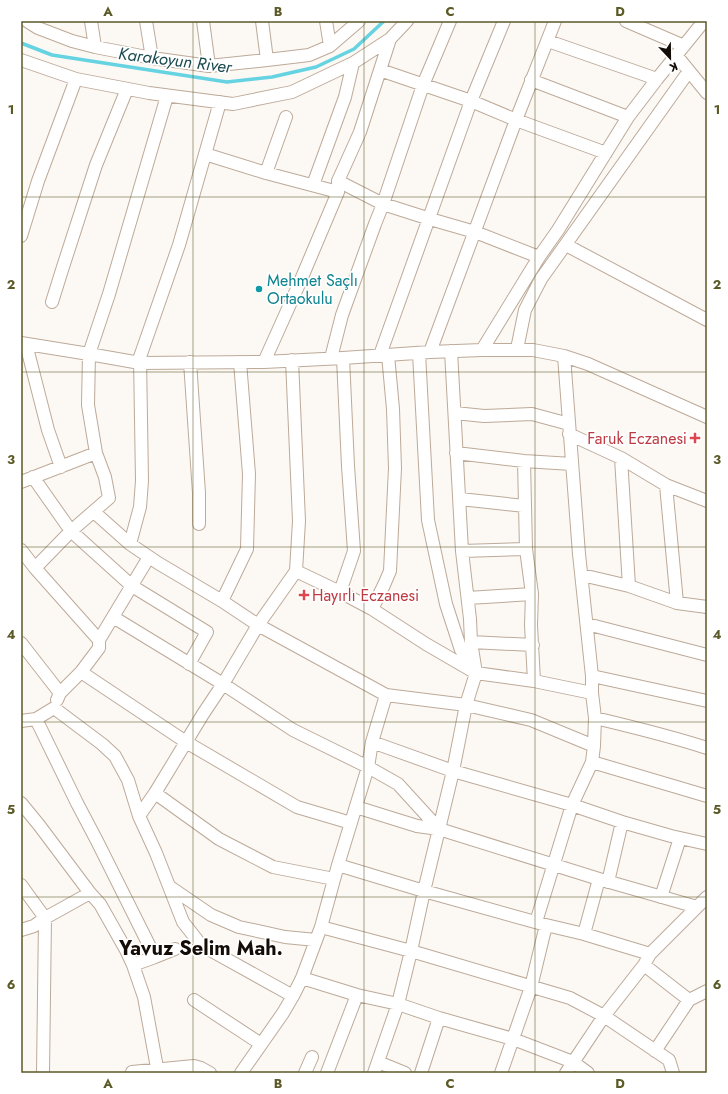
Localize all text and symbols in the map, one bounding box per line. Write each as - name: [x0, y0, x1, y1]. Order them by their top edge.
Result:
- text: A: [102, 2, 113, 21]
- text: B: [274, 2, 283, 21]
- text: C: [445, 2, 455, 21]
- text: D: [615, 2, 625, 21]
- north arrow: [650, 38, 690, 78]
- water label: Karakoyun River: [117, 41, 234, 79]
- text: K: [667, 58, 680, 76]
- text: 1: [8, 100, 14, 119]
- text: 1: [714, 100, 720, 119]
- place label: Mehmet Saçlı Ortaokulu: [267, 269, 358, 310]
- text: 2: [7, 275, 15, 294]
- text: 2: [713, 275, 721, 294]
- marker: Mehmet Saçlı Ortaokulu: [254, 284, 264, 294]
- place label: Faruk Eczanesi: [587, 427, 687, 450]
- marker: Faruk Eczanesi: [690, 433, 700, 443]
- text: 3: [7, 450, 15, 469]
- text: 3: [713, 450, 721, 469]
- place label: Hayırlı Eczanesi: [312, 584, 419, 607]
- marker: Hayırlı Eczanesi: [299, 590, 309, 600]
- text: 4: [6, 625, 16, 644]
- text: 4: [712, 625, 722, 644]
- text: 5: [7, 800, 15, 819]
- text: 5: [713, 800, 721, 819]
- district label: Yavuz Selim Mah.: [118, 934, 283, 963]
- text: 6: [7, 975, 16, 994]
- text: 6: [713, 975, 722, 994]
- text: A: [102, 1074, 113, 1093]
- text: B: [274, 1074, 283, 1093]
- text: C: [445, 1074, 455, 1093]
- text: D: [615, 1074, 625, 1093]

